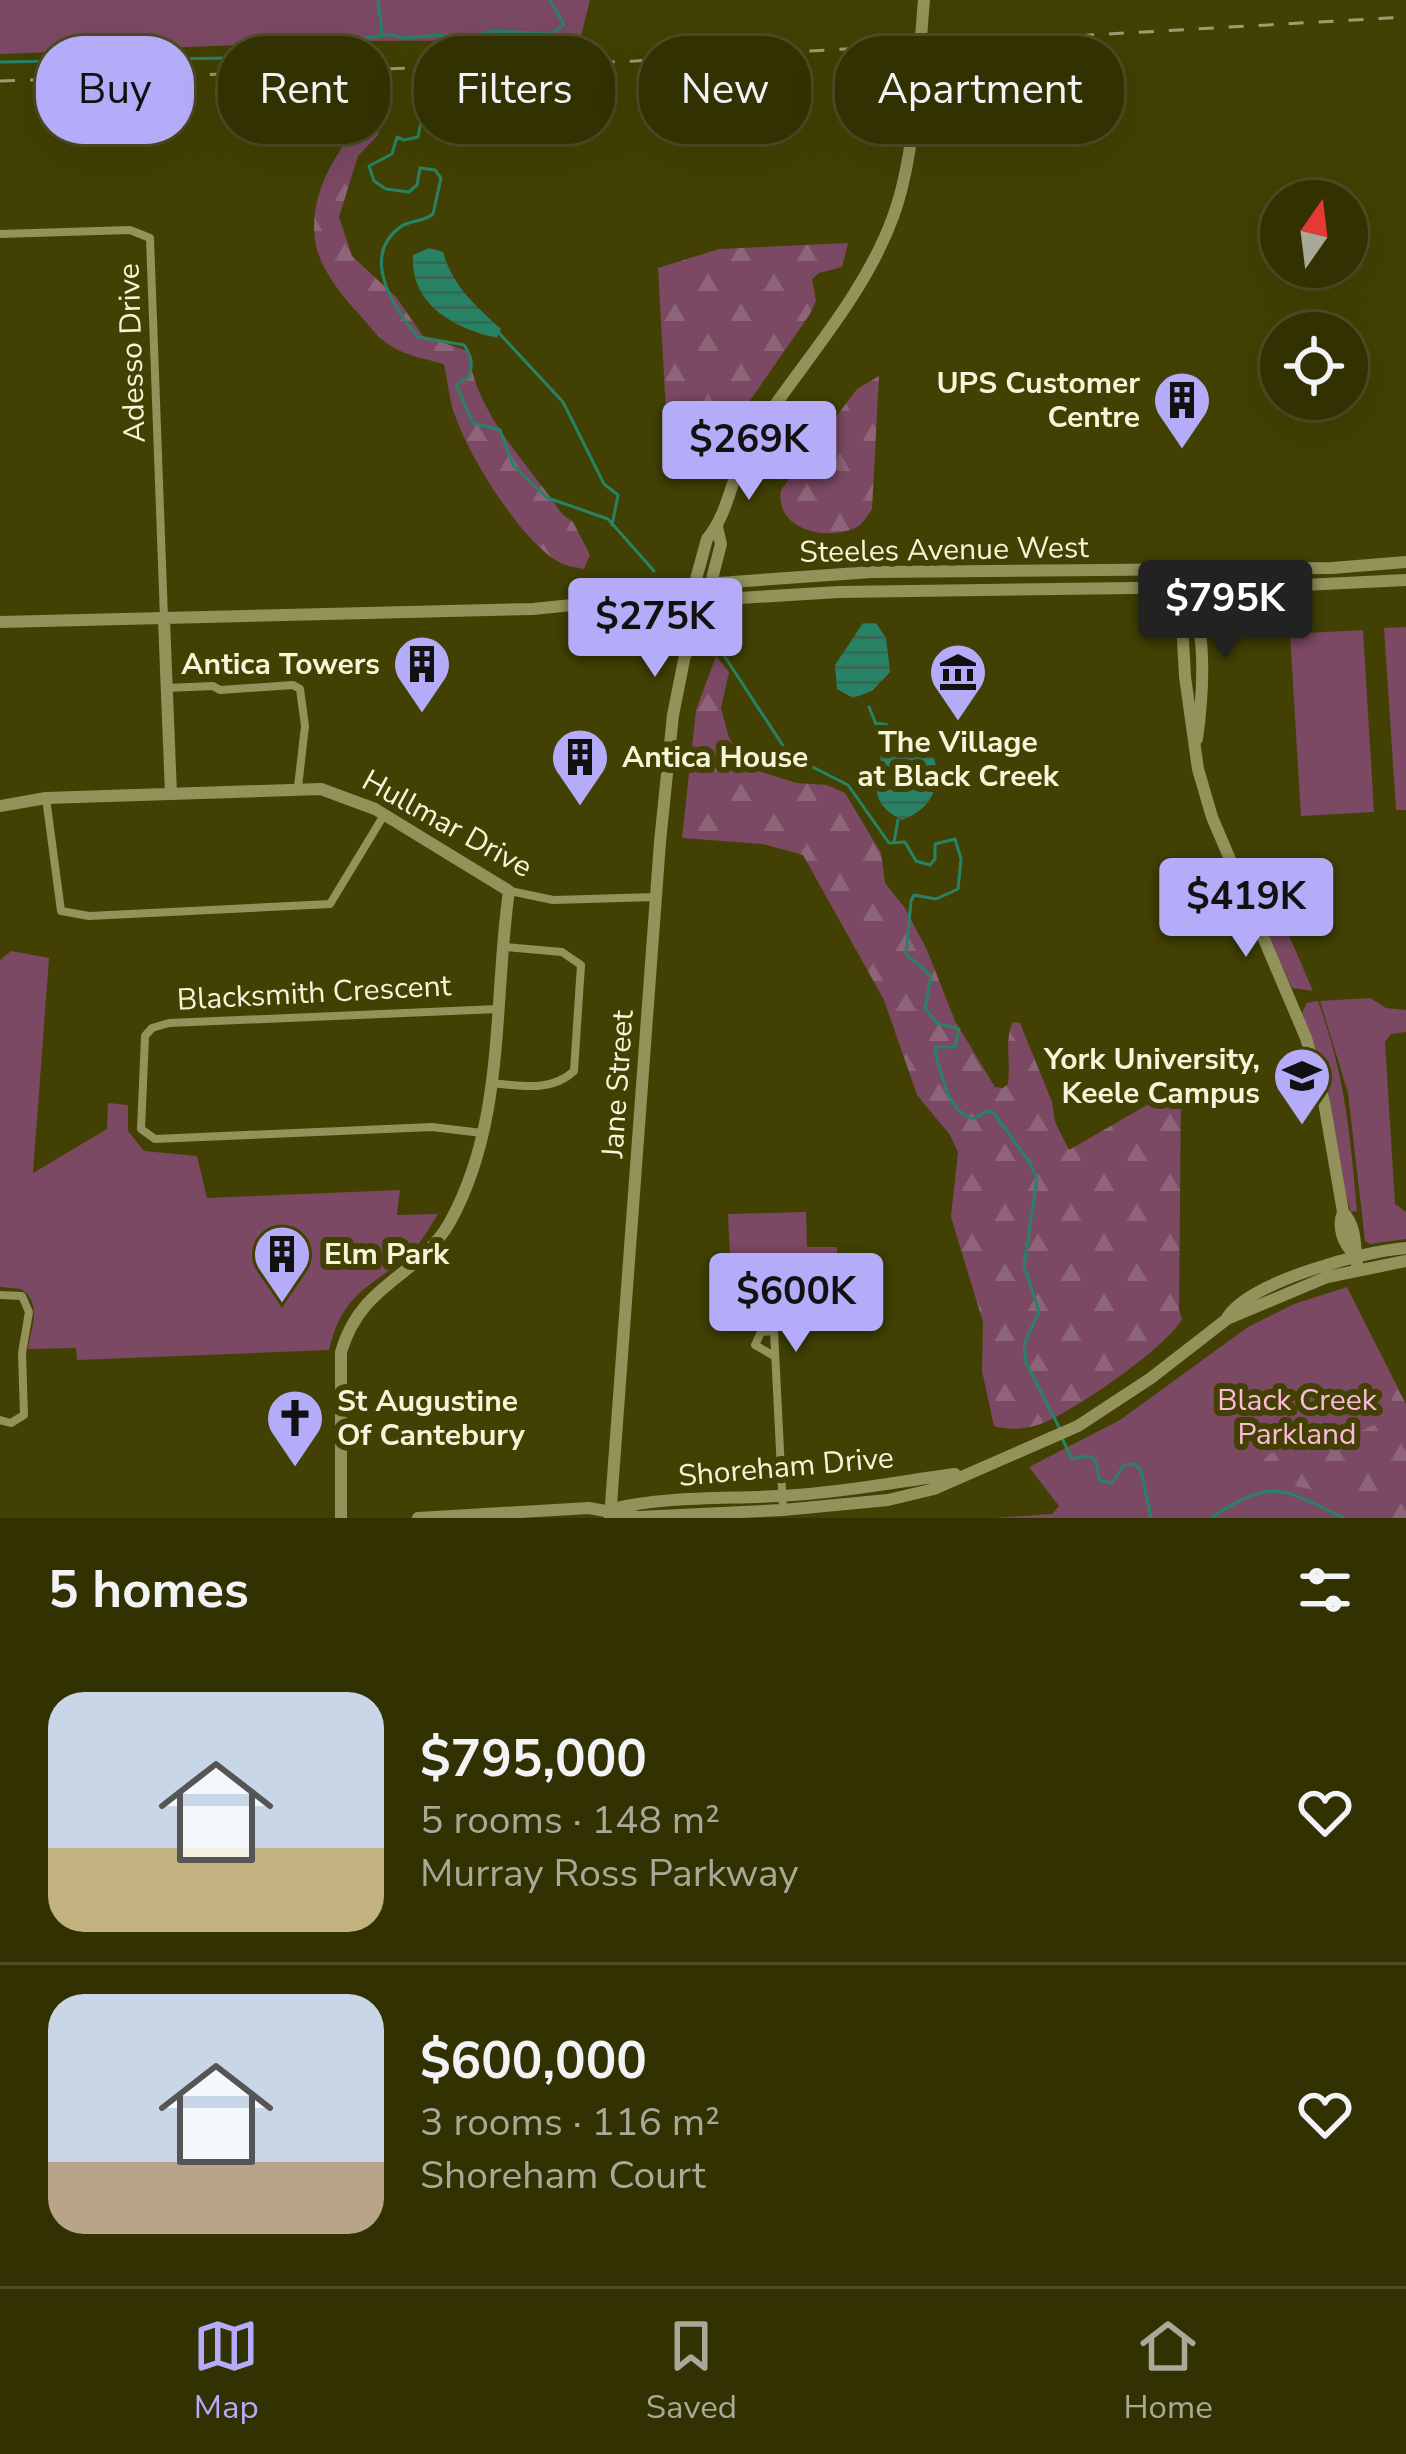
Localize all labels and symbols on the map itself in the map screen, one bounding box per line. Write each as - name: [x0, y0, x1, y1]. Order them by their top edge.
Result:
- north arrow: [1260, 180, 1368, 288]
- street label: Adesso Drive: [108, 263, 156, 443]
- place label: UPS Customer Centre: [936, 363, 1140, 438]
- building icon: UPS Customer Centre: [1151, 369, 1213, 451]
- pin: $269K: [665, 401, 833, 503]
- street label: Steeles Avenue West: [799, 527, 1089, 573]
- pin: $795K: [1141, 560, 1309, 662]
- pin: $275K: [571, 578, 739, 680]
- building icon: Antica Towers: [391, 633, 453, 715]
- museum icon: The Village at Black Creek: [927, 641, 989, 723]
- place label: Antica Towers: [181, 644, 380, 685]
- place label: The Village at Black Creek: [857, 722, 1060, 797]
- building icon: Antica House: [549, 726, 611, 808]
- place label: Antica House: [622, 737, 808, 778]
- street label: Hullmar Drive: [355, 760, 539, 888]
- pin: $419K: [1162, 858, 1330, 960]
- street label: Blacksmith Crescent: [176, 965, 452, 1021]
- street label: Jane Street: [592, 1008, 644, 1160]
- place label: York University, Keele Campus: [1043, 1039, 1260, 1114]
- school or university icon: York University, Keele Campus: [1271, 1045, 1333, 1127]
- building icon: Elm Park: [251, 1223, 313, 1305]
- place label: Elm Park: [324, 1234, 450, 1275]
- pin: $600K: [712, 1253, 880, 1355]
- park label: Black Creek Parkland: [1217, 1380, 1378, 1455]
- place label: St Augustine Of Cantebury: [337, 1381, 525, 1456]
- church icon: St Augustine Of Cantebury: [264, 1387, 326, 1469]
- street label: Shoreham Drive: [677, 1437, 895, 1497]

